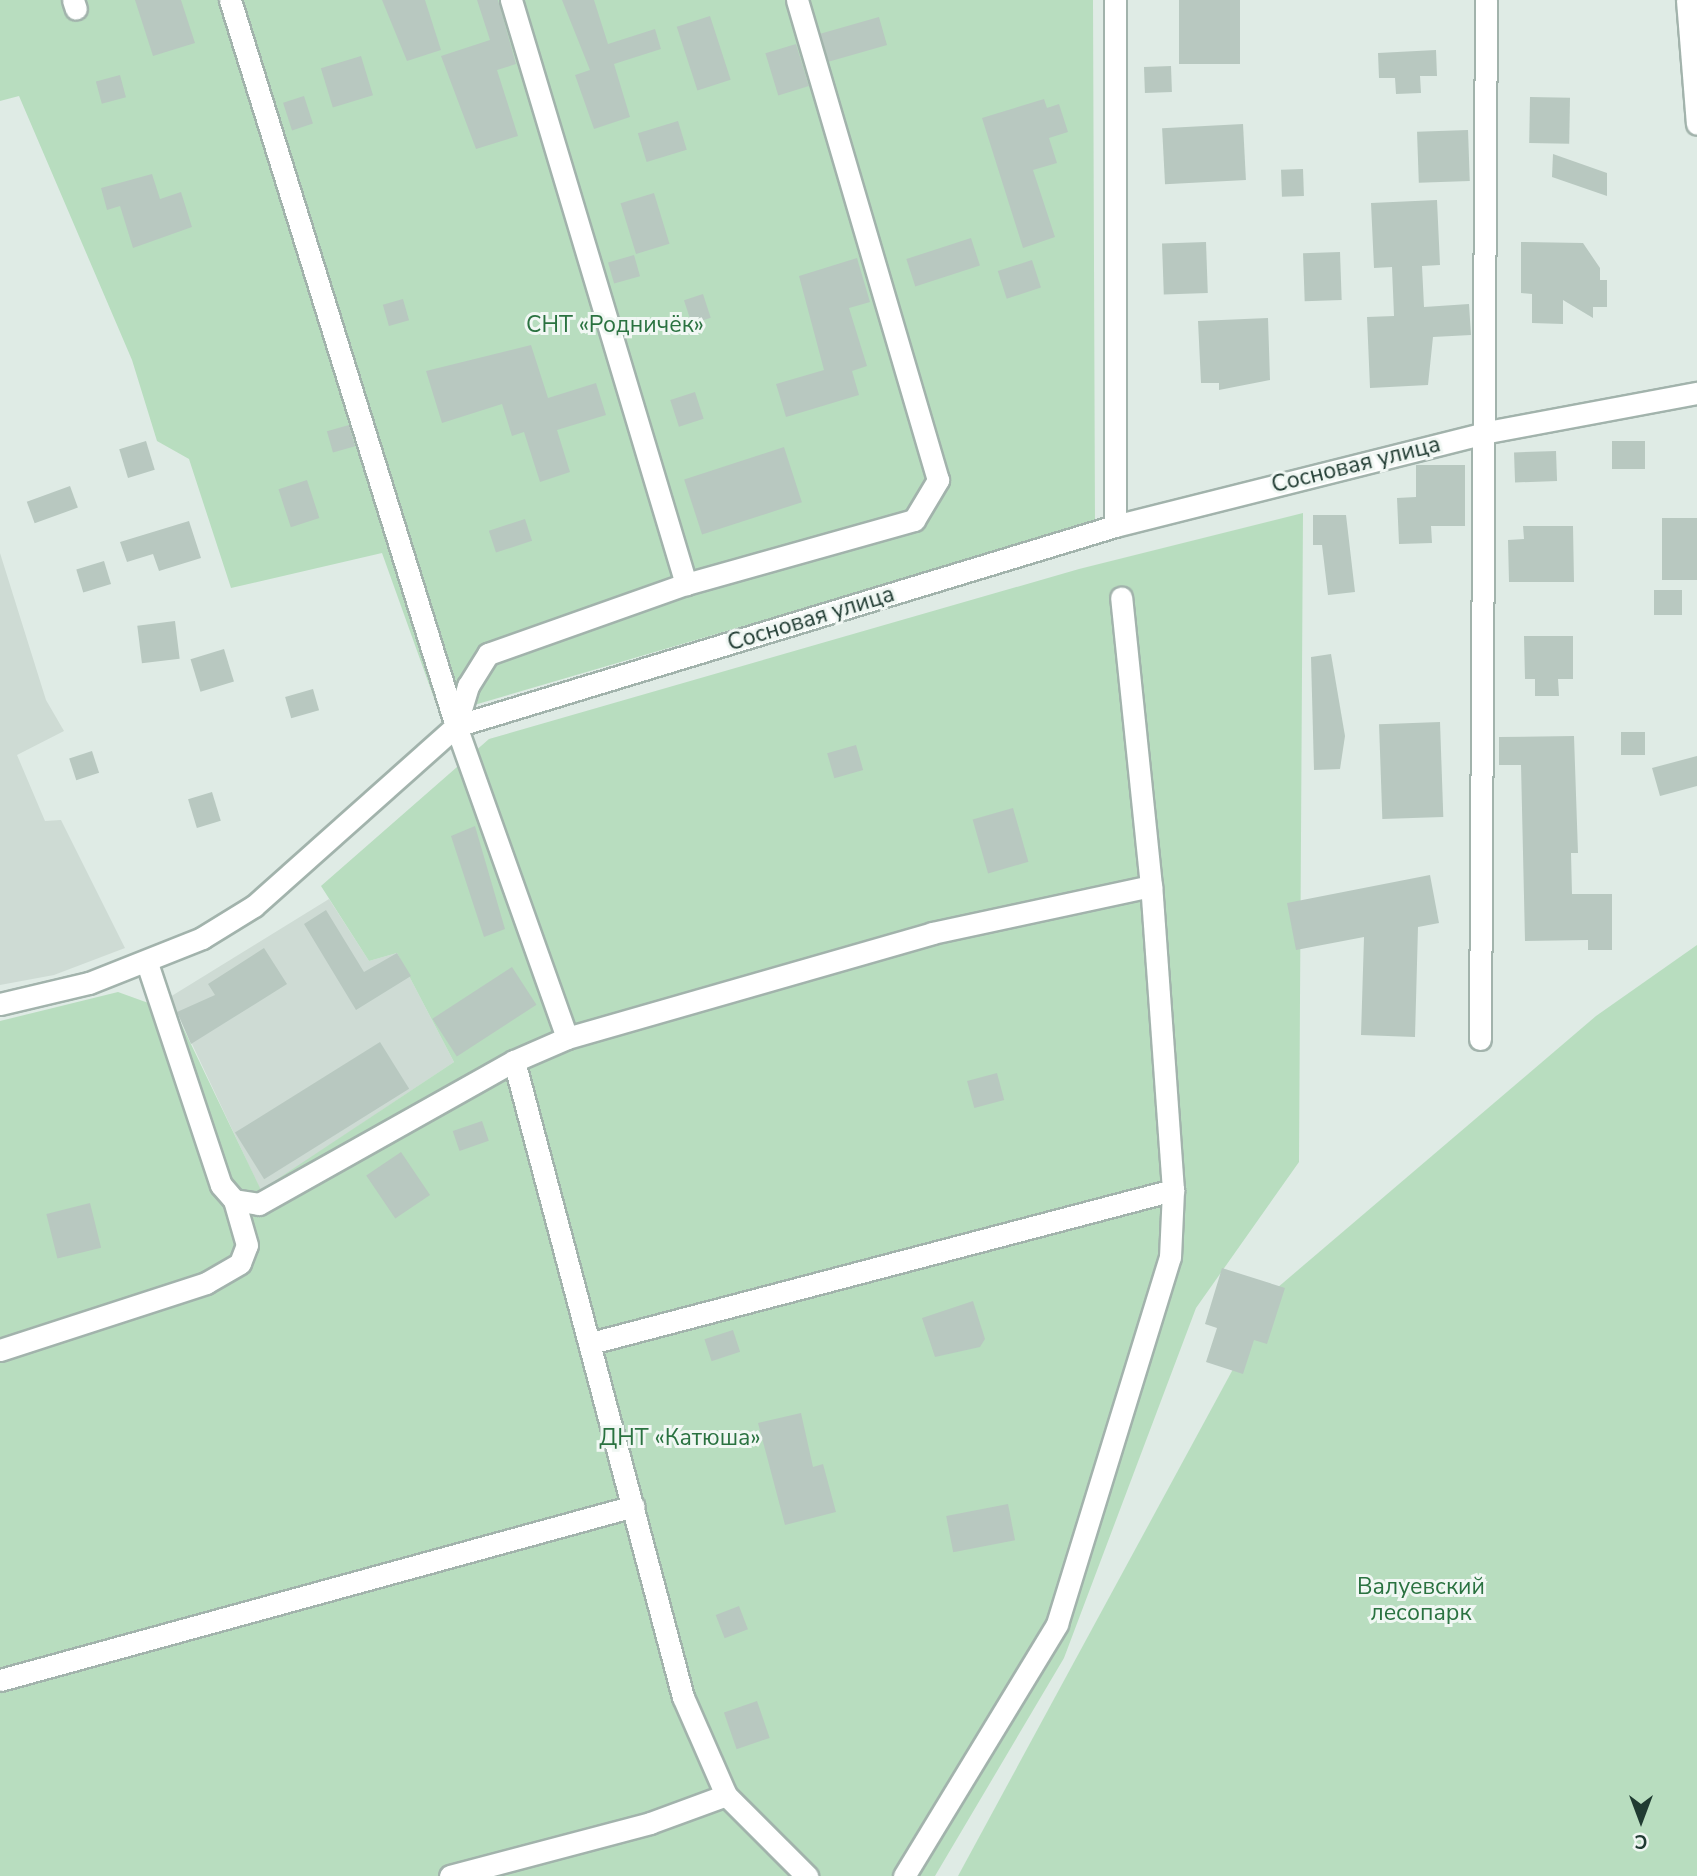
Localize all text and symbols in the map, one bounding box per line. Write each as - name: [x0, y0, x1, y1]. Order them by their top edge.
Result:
- park label: СНТ «Родничёк»: [526, 311, 704, 339]
- street label: Сосновая улица: [1269, 431, 1443, 499]
- street label: Сосновая улица: [724, 580, 898, 658]
- park label: ДНТ «Катюша»: [599, 1424, 761, 1452]
- park label: Валуевский лесопарк: [1357, 1573, 1485, 1627]
- north arrow: [1606, 1785, 1676, 1855]
- text: С: [1635, 1828, 1647, 1854]

